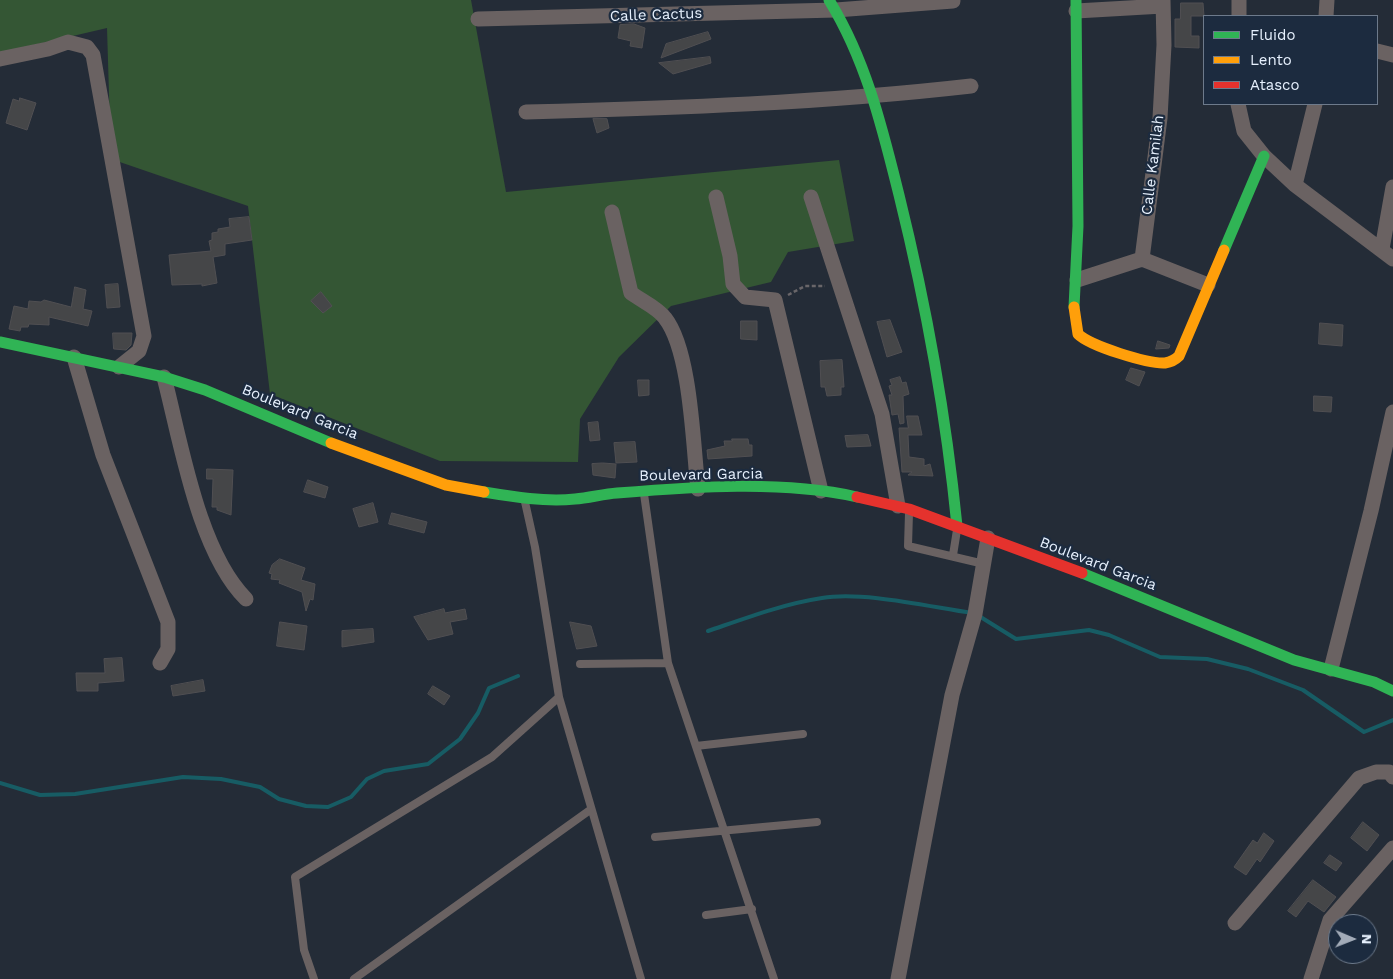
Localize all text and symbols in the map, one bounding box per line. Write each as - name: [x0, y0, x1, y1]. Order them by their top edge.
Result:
- street label: Calle Cactus: [610, 4, 702, 26]
- legend: [1203, 15, 1378, 105]
- text: Fluido: [1250, 26, 1295, 44]
- text: Lento: [1250, 51, 1292, 69]
- text: Atasco: [1250, 76, 1299, 94]
- street label: Calle Kamilah: [1138, 114, 1168, 216]
- street label: Boulevard Garcia: [239, 380, 361, 444]
- street label: Boulevard Garcia: [639, 465, 763, 485]
- street label: Boulevard Garcia: [1037, 533, 1159, 595]
- north arrow: [1328, 914, 1378, 964]
- text: N: [1359, 934, 1375, 945]

